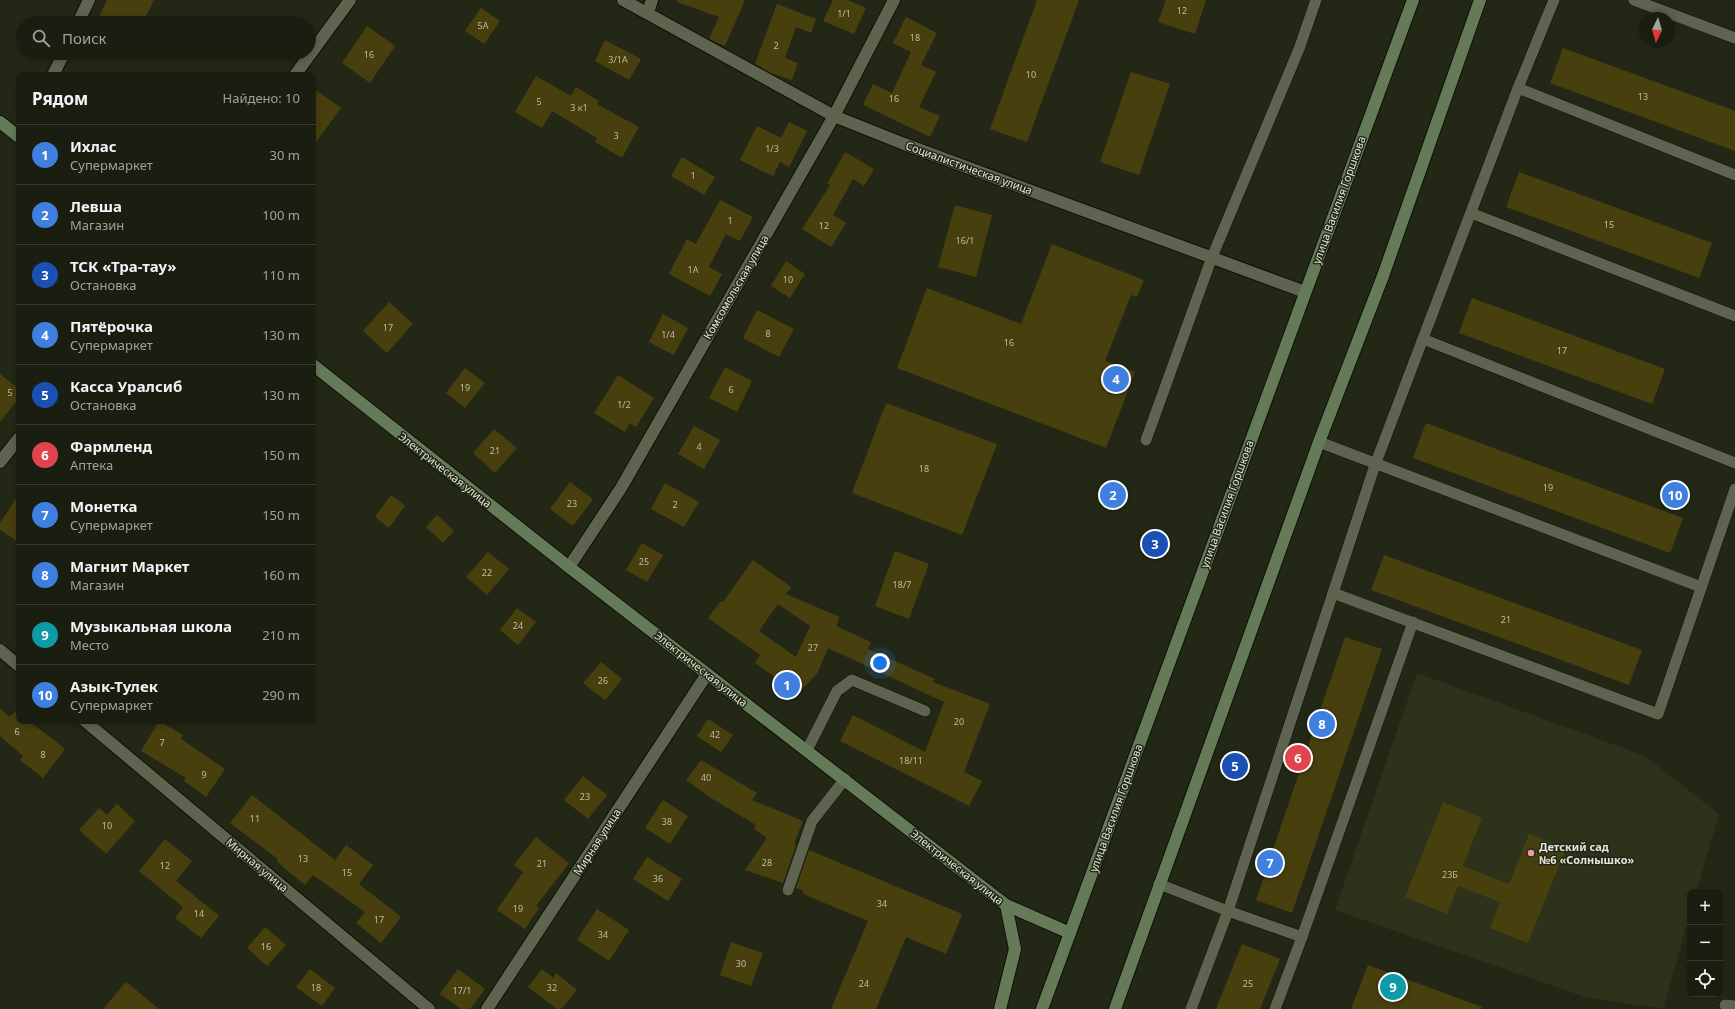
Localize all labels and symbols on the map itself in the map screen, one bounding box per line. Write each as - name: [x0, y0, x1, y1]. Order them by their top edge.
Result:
- house number: 12: [1177, 4, 1187, 17]
- house number: 1/1: [837, 7, 851, 20]
- north arrow: [1639, 12, 1675, 48]
- house number: 5А: [478, 19, 489, 32]
- house number: 18: [910, 31, 920, 44]
- house number: 2: [773, 39, 779, 52]
- house number: 16: [364, 48, 374, 61]
- house number: 3/1А: [608, 53, 628, 66]
- house number: 10: [1026, 68, 1036, 81]
- house number: 13: [1638, 90, 1648, 103]
- house number: 16: [889, 92, 899, 105]
- house number: 5: [536, 95, 542, 108]
- house number: 3 к1: [570, 101, 588, 114]
- house number: 3: [613, 129, 619, 142]
- street label: улица Василия Горшкова: [1308, 134, 1369, 266]
- street label: Социалистическая улица: [904, 138, 1035, 197]
- house number: 1/3: [765, 142, 779, 155]
- house number: 1: [690, 169, 696, 182]
- house number: 1: [727, 214, 733, 227]
- house number: 15: [1604, 218, 1614, 231]
- house number: 12: [819, 219, 829, 232]
- street label: Комсомольская улица: [699, 232, 772, 342]
- house number: 16/1: [956, 234, 974, 247]
- house number: 1А: [688, 263, 699, 276]
- house number: 10: [783, 273, 793, 286]
- house number: 17: [383, 321, 393, 334]
- house number: 8: [765, 327, 771, 340]
- house number: 1/4: [661, 328, 675, 341]
- house number: 16: [1004, 336, 1014, 349]
- house number: 17: [1557, 344, 1567, 357]
- pin: 4: [1103, 364, 1129, 394]
- house number: 19: [460, 381, 470, 394]
- house number: 6: [728, 383, 734, 396]
- house number: 5: [7, 386, 13, 399]
- house number: 1/2: [617, 398, 631, 411]
- street label: Электрическая улица: [396, 429, 495, 511]
- street label: улица Василия Горшкова: [1196, 438, 1257, 570]
- house number: 4: [696, 440, 702, 453]
- house number: 21: [490, 444, 500, 457]
- house number: 18: [919, 462, 929, 475]
- pin: 2: [1100, 480, 1126, 510]
- pin: 10: [1662, 480, 1688, 510]
- house number: 19: [1543, 481, 1553, 494]
- house number: 23: [567, 497, 577, 510]
- house number: 2: [672, 498, 678, 511]
- pin: 3: [1142, 529, 1168, 559]
- house number: 25: [639, 555, 649, 568]
- house number: 22: [482, 566, 492, 579]
- house number: 18/7: [893, 578, 911, 591]
- house number: 21: [1501, 613, 1511, 626]
- house number: 24: [513, 619, 523, 632]
- street label: Электрическая улица: [652, 628, 751, 710]
- house number: 27: [808, 641, 818, 654]
- your location: [870, 653, 890, 673]
- pin: 1: [774, 670, 800, 700]
- house number: 26: [598, 674, 608, 687]
- pin: 8: [1309, 709, 1335, 739]
- house number: 20: [954, 715, 964, 728]
- house number: 6: [14, 725, 20, 738]
- house number: 42: [710, 728, 720, 741]
- house number: 7: [159, 736, 165, 749]
- street label: улица Василия Горшкова: [1085, 742, 1146, 874]
- pin: 6: [1285, 743, 1311, 773]
- house number: 8: [40, 748, 46, 761]
- pin: 5: [1222, 751, 1248, 781]
- house number: 18/11: [899, 754, 923, 767]
- house number: 9: [201, 768, 207, 781]
- house number: 40: [701, 771, 711, 784]
- house number: 23: [580, 790, 590, 803]
- street label: Мирная улица: [569, 805, 624, 878]
- house number: 11: [250, 812, 260, 825]
- house number: 38: [662, 815, 672, 828]
- house number: 10: [102, 819, 112, 832]
- street label: Электрическая улица: [908, 826, 1007, 908]
- street label: Мирная улица: [223, 834, 292, 895]
- place label: Детский сад №6 «Солнышко»: [1539, 839, 1634, 867]
- pin: 7: [1257, 848, 1283, 878]
- marker: Детский сад №6 «Солнышко»: [1526, 848, 1536, 858]
- house number: 13: [298, 852, 308, 865]
- house number: 28: [762, 856, 772, 869]
- house number: 21: [537, 857, 547, 870]
- house number: 12: [160, 859, 170, 872]
- house number: 15: [342, 866, 352, 879]
- house number: 23Б: [1442, 868, 1458, 881]
- house number: 36: [653, 872, 663, 885]
- house number: 34: [877, 897, 887, 910]
- house number: 19: [513, 902, 523, 915]
- house number: 14: [194, 907, 204, 920]
- house number: 17: [374, 913, 384, 926]
- house number: 34: [598, 928, 608, 941]
- house number: 16: [261, 940, 271, 953]
- house number: 30: [736, 957, 746, 970]
- pin: 9: [1380, 972, 1406, 1002]
- house number: 24: [859, 977, 869, 990]
- house number: 25: [1243, 977, 1253, 990]
- house number: 18: [311, 981, 321, 994]
- house number: 32: [547, 981, 557, 994]
- house number: 17/1: [453, 984, 471, 997]

